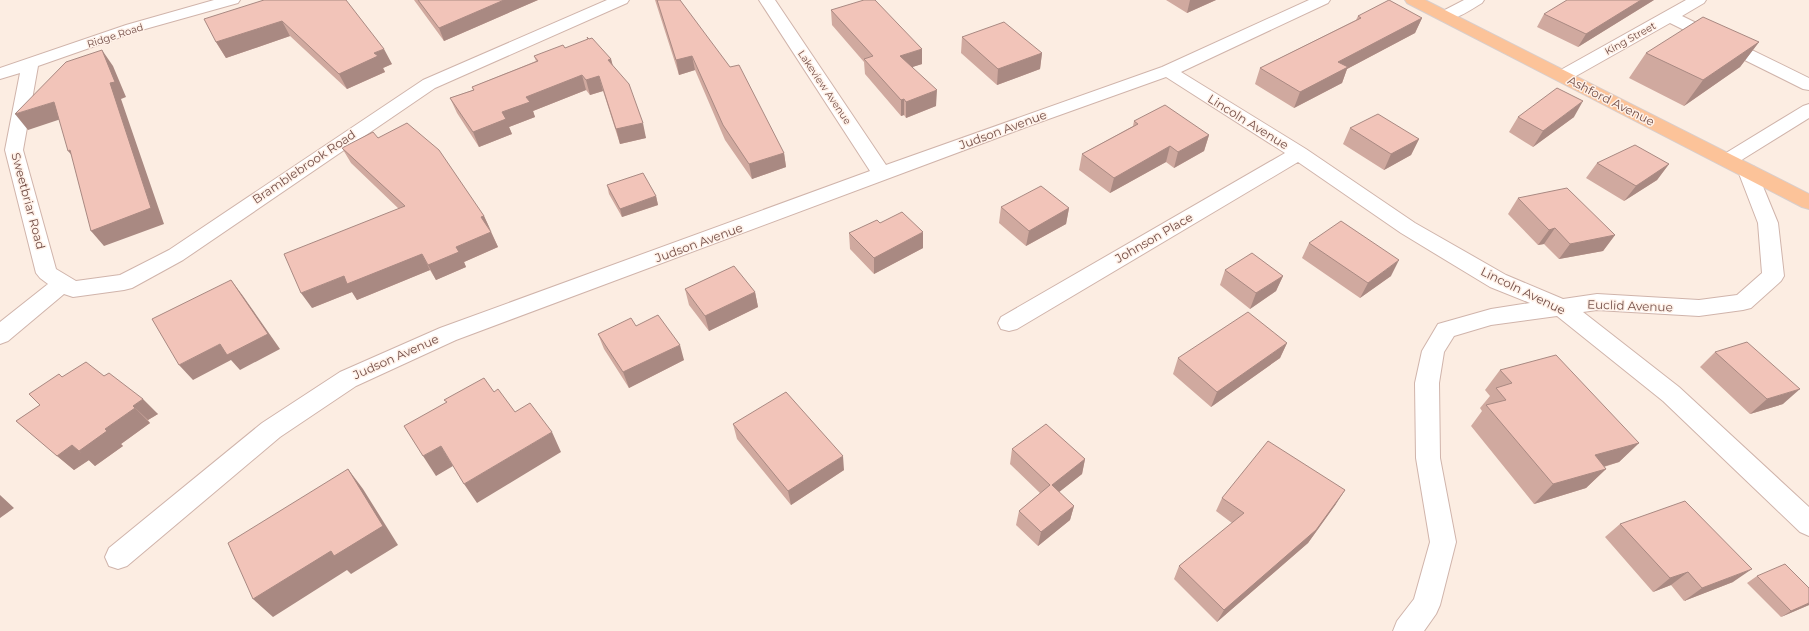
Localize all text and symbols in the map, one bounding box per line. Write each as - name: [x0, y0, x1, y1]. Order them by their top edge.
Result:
- street label: King Street: [1602, 19, 1658, 58]
- street label: Ridge Road: [85, 20, 145, 51]
- street label: Lakeview Avenue: [795, 48, 854, 127]
- street label: Ashford Avenue: [1565, 72, 1657, 129]
- street label: Lincoln Avenue: [1205, 91, 1291, 152]
- street label: Judson Avenue: [956, 107, 1049, 153]
- street label: Bramblebrook Road: [249, 126, 358, 207]
- street label: Sweetbriar Road: [8, 151, 49, 251]
- street label: Johnson Place: [1111, 209, 1195, 266]
- street label: Judson Avenue: [652, 220, 745, 266]
- street label: Lincoln Avenue: [1478, 264, 1568, 318]
- street label: Euclid Avenue: [1587, 297, 1673, 314]
- street label: Judson Avenue: [350, 331, 441, 383]

